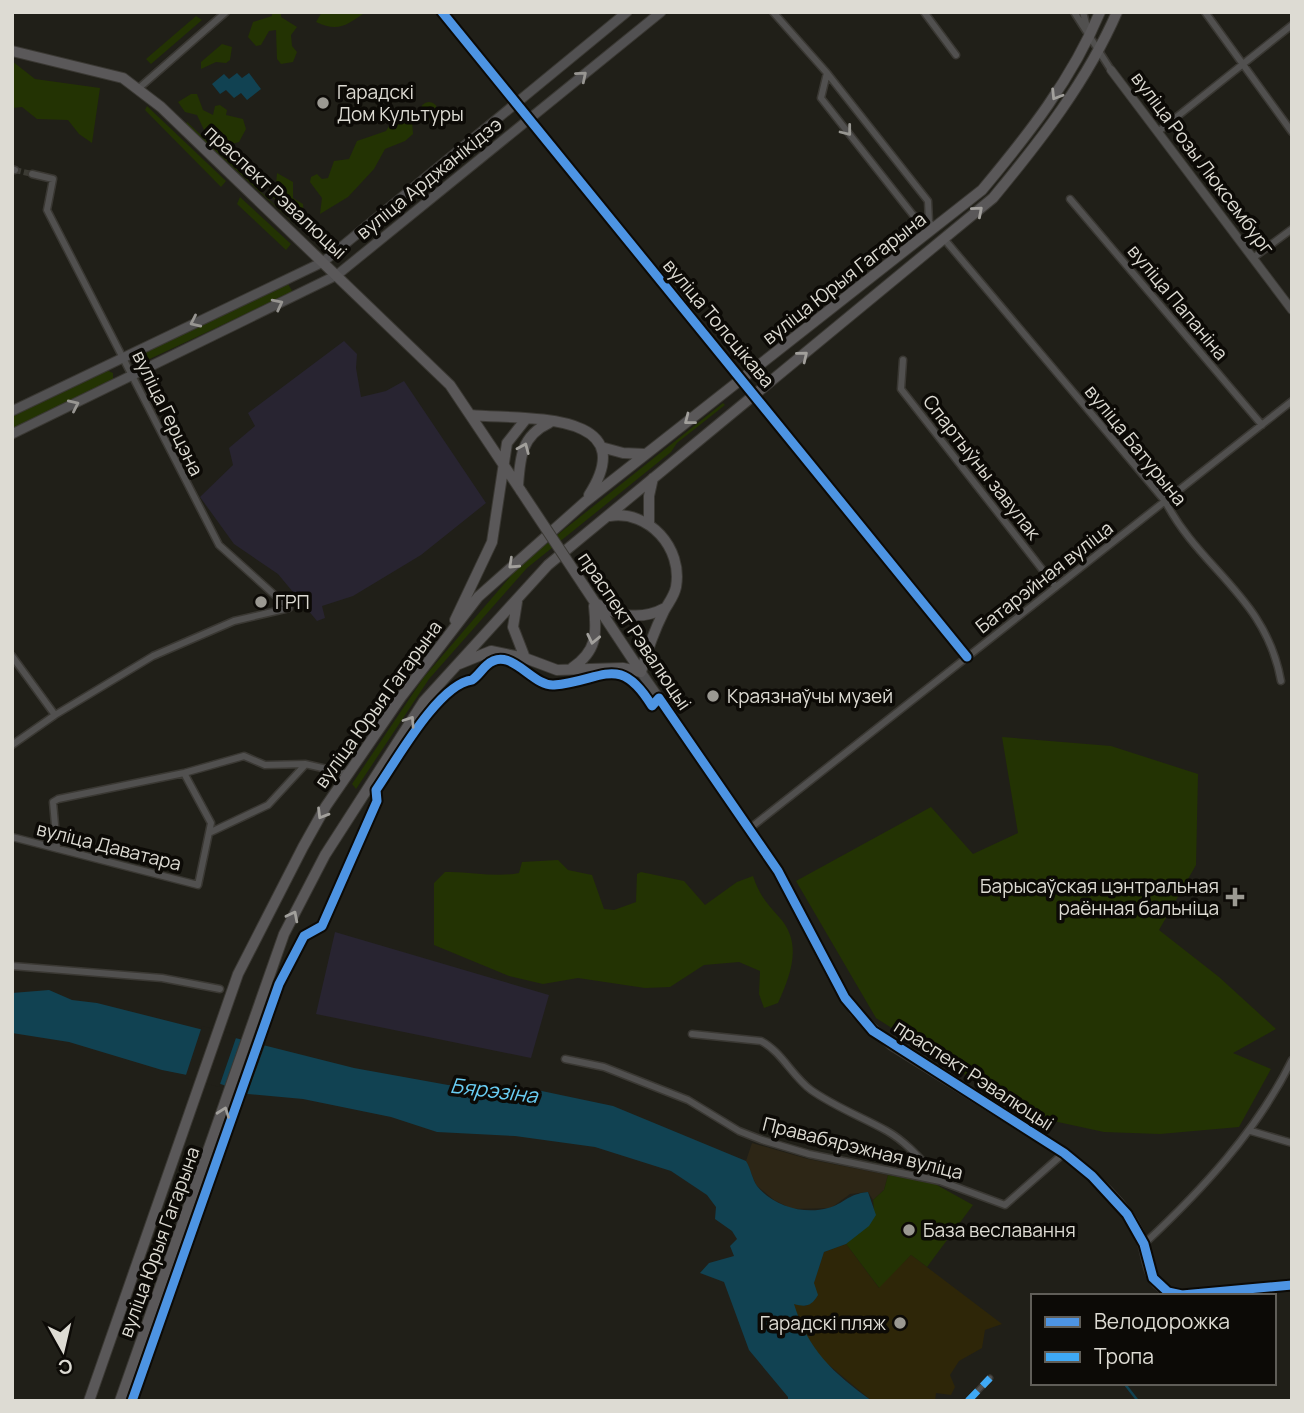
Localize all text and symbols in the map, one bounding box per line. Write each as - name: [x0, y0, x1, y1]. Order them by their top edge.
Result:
- street label: вуліца Розы Люксембург: [1126, 66, 1281, 260]
- one-way arrow: [574, 71, 586, 84]
- place label: Гарадскі Дом Культуры: [337, 79, 464, 127]
- one-way arrow: [1051, 87, 1064, 100]
- marker: Гарадскі Дом Культуры: [315, 95, 331, 111]
- street label: вуліца Арджанікідзэ: [351, 111, 507, 245]
- street label: праспект Рэвалюцыі: [199, 119, 353, 265]
- one-way arrow: [838, 123, 851, 135]
- street label: вуліца Юрыя Гагарына: [757, 206, 931, 350]
- one-way arrow: [970, 207, 983, 219]
- street label: вуліца Папаніна: [1122, 239, 1234, 365]
- street label: вуліца Толсцікава: [657, 253, 781, 393]
- one-way arrow: [271, 299, 283, 313]
- one-way arrow: [190, 313, 202, 327]
- street label: вуліца Герцэна: [126, 346, 210, 480]
- one-way arrow: [795, 352, 808, 364]
- street label: вуліца Батурына: [1079, 379, 1193, 511]
- street label: Спартыўны завулак: [917, 389, 1047, 545]
- one-way arrow: [67, 399, 79, 413]
- one-way arrow: [684, 412, 697, 425]
- one-way arrow: [516, 443, 530, 455]
- street label: Батарэйная вуліца: [970, 515, 1118, 639]
- street label: праспект Рэвалюцыі: [572, 547, 698, 715]
- one-way arrow: [508, 555, 521, 568]
- place label: ГРП: [275, 589, 310, 615]
- marker: ГРП: [253, 594, 269, 610]
- street label: вуліца Юрыя Гагарына: [308, 615, 448, 793]
- one-way arrow: [587, 633, 602, 645]
- place label: Краязнаўчы музей: [727, 683, 893, 709]
- marker: Краязнаўчы музей: [705, 688, 721, 704]
- one-way arrow: [402, 716, 415, 729]
- one-way arrow: [317, 807, 330, 820]
- street label: вуліца Даватара: [34, 815, 184, 877]
- place label: Барысаўская цэнтральная раённая бальніца: [980, 873, 1219, 921]
- marker: Барысаўская цэнтральная раённая бальніца: [1225, 887, 1245, 907]
- one-way arrow: [285, 911, 299, 923]
- street label: праспект Рэвалюцыі: [889, 1014, 1059, 1136]
- water label: Бярэзіна: [449, 1071, 541, 1109]
- one-way arrow: [216, 1106, 230, 1118]
- street label: Правабярэжная вуліца: [760, 1111, 966, 1185]
- street label: вуліца Юрыя Гагарына: [112, 1143, 206, 1341]
- place label: База веславання: [923, 1217, 1076, 1243]
- marker: База веславання: [901, 1222, 917, 1238]
- legend: [1031, 1294, 1276, 1385]
- text: Велодорожка: [1094, 1307, 1230, 1335]
- place label: Гарадскі пляж: [760, 1310, 887, 1336]
- north arrow: [28, 1315, 98, 1385]
- marker: Гарадскі пляж: [892, 1315, 908, 1331]
- text: Тропа: [1094, 1342, 1154, 1370]
- text: С: [57, 1353, 74, 1381]

